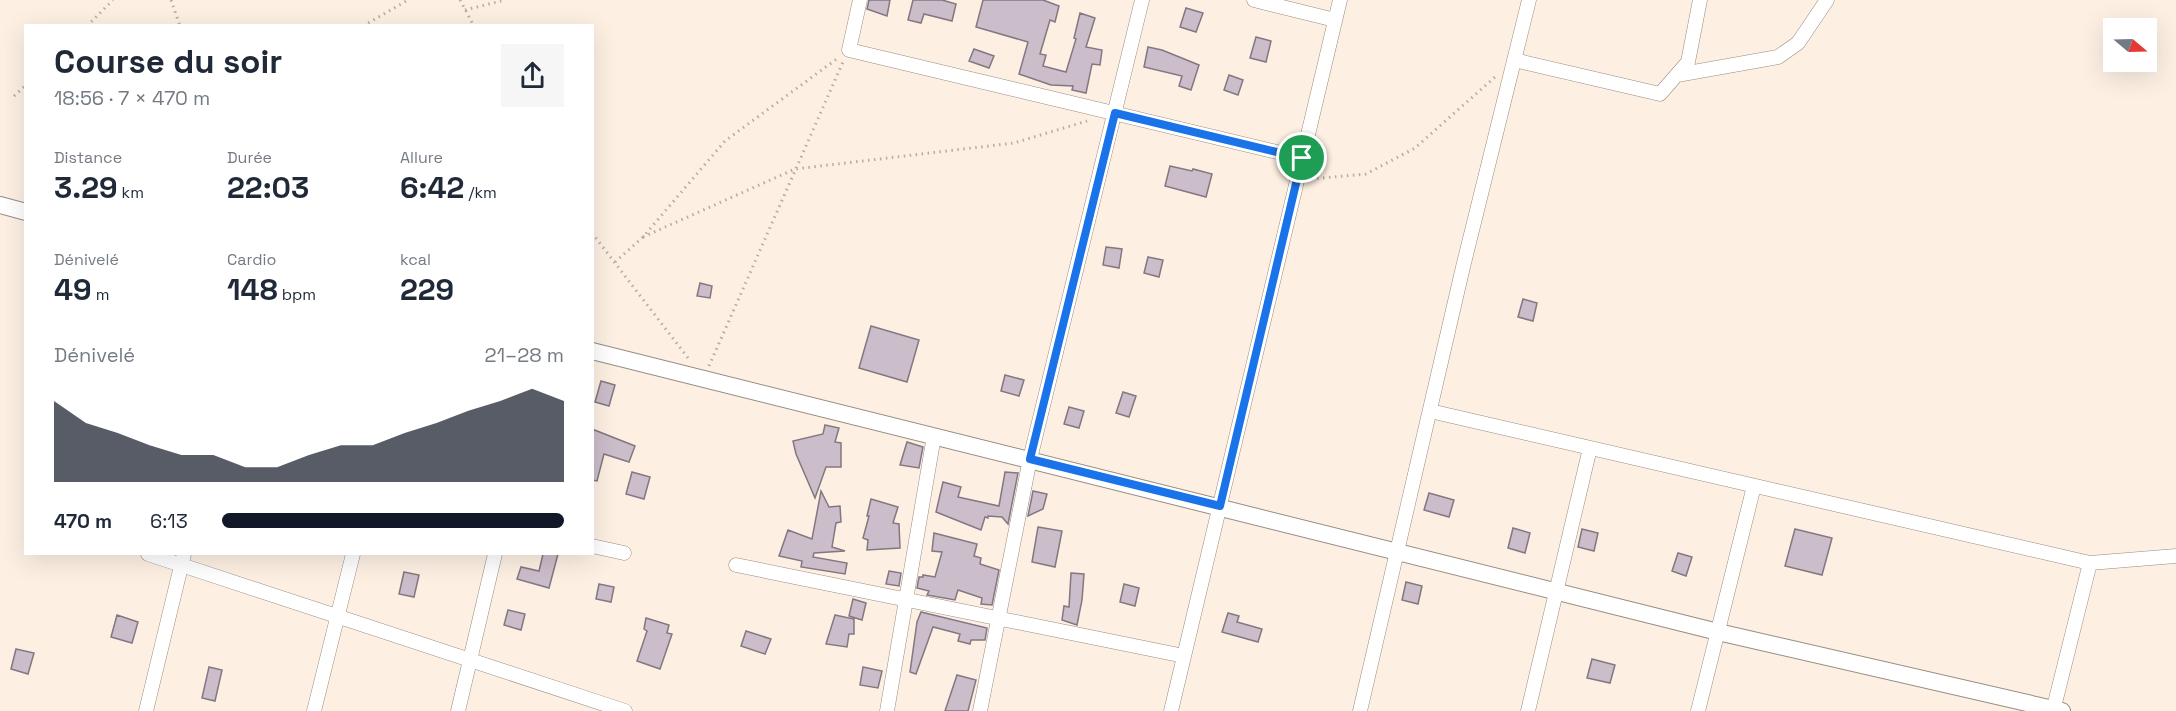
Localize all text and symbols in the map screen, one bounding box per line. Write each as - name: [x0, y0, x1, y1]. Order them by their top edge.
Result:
- north arrow: [2103, 18, 2157, 72]
- map controls: [2103, 18, 2157, 72]
- text: Course du soir: [54, 41, 282, 83]
- button: share: [501, 44, 564, 107]
- text: 18:56 · 7 × 470 m: [54, 85, 210, 111]
- pin: [1276, 132, 1327, 183]
- icon: arrive: [1285, 141, 1318, 174]
- text: Distance: [54, 147, 122, 168]
- text: Durée: [227, 147, 272, 168]
- text: Allure: [400, 147, 443, 168]
- text: 3.29: [54, 168, 117, 207]
- text: 22:03: [227, 168, 309, 207]
- text: 6:42: [400, 168, 464, 207]
- text: km: [117, 182, 144, 203]
- text: /km: [464, 182, 497, 203]
- text: Dénivelé: [54, 249, 119, 270]
- text: Cardio: [227, 249, 276, 270]
- text: kcal: [400, 249, 431, 270]
- text: 49: [54, 270, 92, 309]
- text: 148: [227, 270, 278, 309]
- text: 229: [400, 270, 454, 309]
- text: m: [92, 284, 110, 305]
- text: bpm: [278, 284, 316, 305]
- text: Dénivelé: [54, 342, 135, 368]
- text: 21–28 m: [485, 342, 564, 368]
- text: 470 m: [54, 508, 112, 534]
- text: 6:13: [150, 508, 188, 534]

